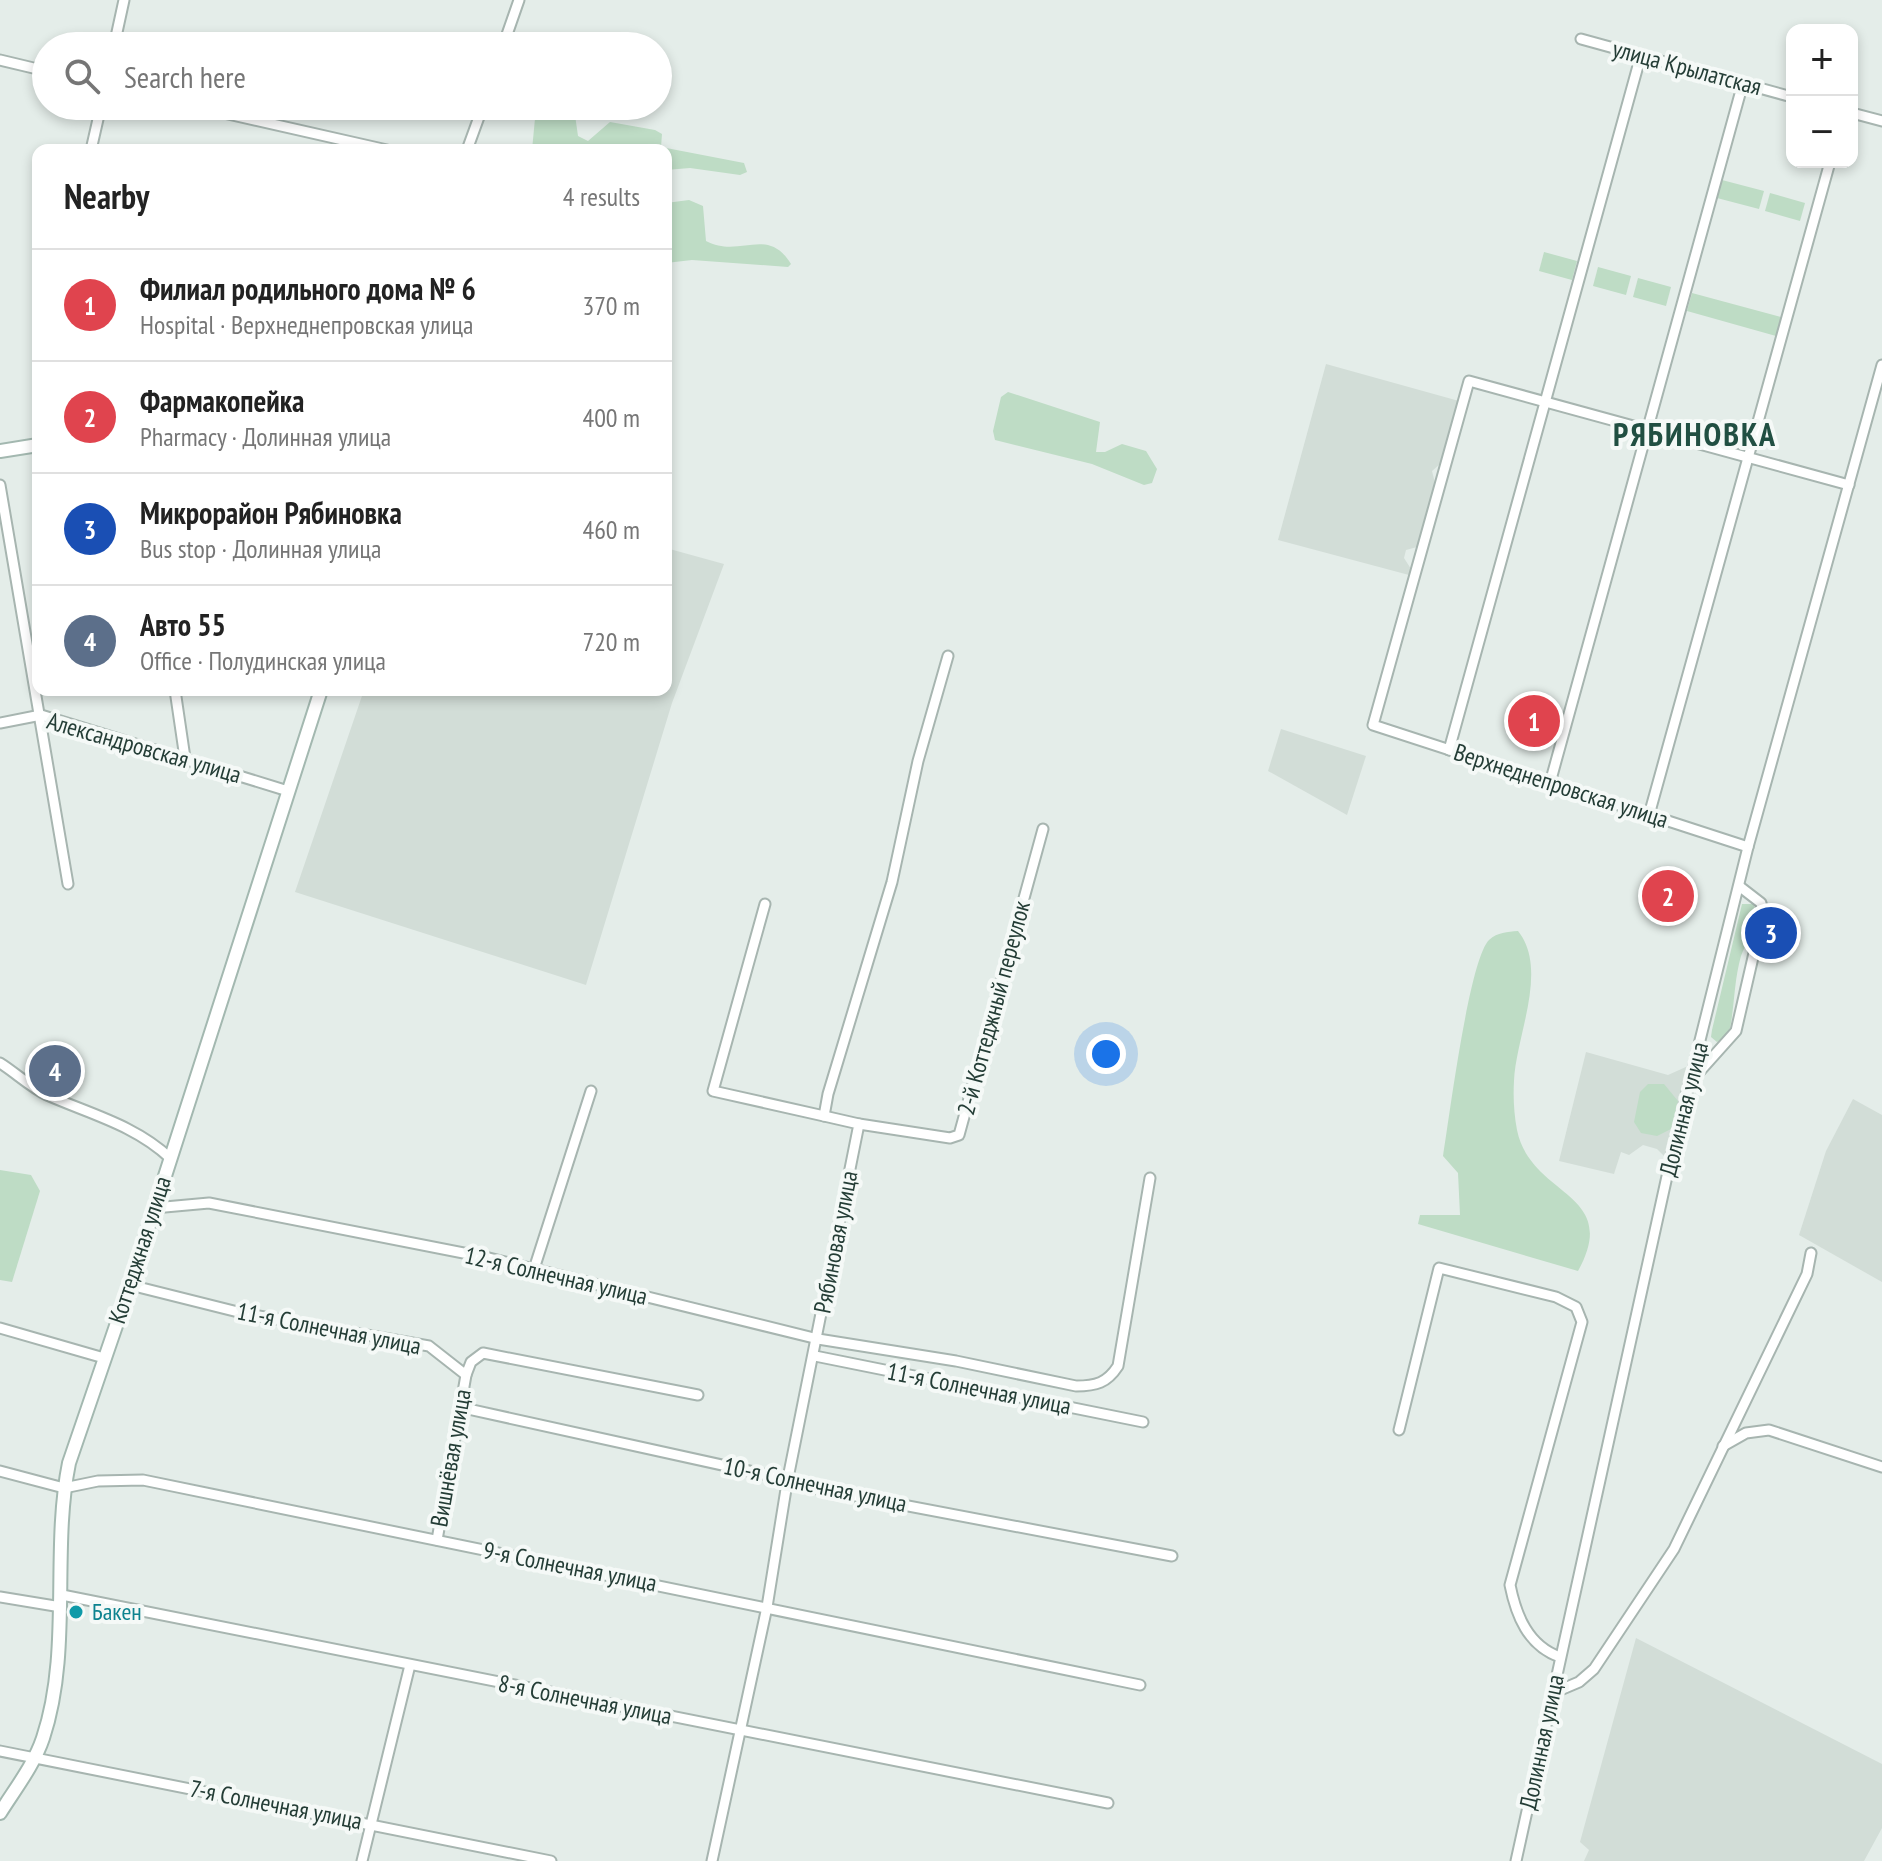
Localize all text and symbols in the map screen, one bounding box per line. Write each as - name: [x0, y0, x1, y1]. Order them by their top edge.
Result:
- map controls: [1786, 24, 1858, 168]
- button: +: [1786, 24, 1858, 96]
- search box: [32, 32, 672, 120]
- street label: улица Крылатская: [1609, 33, 1765, 102]
- icon: search: [60, 54, 104, 98]
- text: Search here: [124, 57, 246, 96]
- button: −: [1786, 96, 1858, 168]
- text: Nearby: [64, 174, 149, 218]
- text: 4 results: [563, 180, 640, 213]
- text: Филиал родильного дома № 6: [140, 269, 476, 308]
- text: 1: [84, 289, 96, 322]
- text: 370 m: [582, 289, 640, 322]
- text: Hospital · Верхнеднепровская улица: [140, 308, 473, 341]
- text: Фармакопейка: [140, 381, 304, 420]
- text: 2: [84, 401, 96, 434]
- text: 400 m: [582, 401, 640, 434]
- district label: РЯБИНОВКА: [1613, 413, 1777, 455]
- text: Pharmacy · Долинная улица: [140, 420, 391, 453]
- text: Микрорайон Рябиновка: [140, 493, 402, 532]
- text: 3: [84, 513, 96, 546]
- text: 460 m: [582, 513, 640, 546]
- text: Bus stop · Долинная улица: [140, 532, 381, 565]
- text: Авто 55: [140, 605, 226, 644]
- text: 4: [84, 625, 96, 658]
- text: 720 m: [582, 625, 640, 658]
- text: Office · Полудинская улица: [140, 644, 386, 677]
- pin: 1: [1508, 691, 1560, 751]
- street label: Александровская улица: [44, 705, 245, 790]
- street label: Верхнеднепровская улица: [1450, 736, 1672, 835]
- pin: 2: [1642, 866, 1694, 926]
- street label: 2-й Коттеджный переулок: [950, 897, 1037, 1118]
- pin: 3: [1745, 903, 1797, 963]
- your location: [1086, 1034, 1126, 1074]
- street label: Долинная улица: [1652, 1039, 1715, 1179]
- pin: 4: [29, 1041, 81, 1101]
- street label: Рябиновая улица: [807, 1168, 865, 1316]
- street label: Коттеджная улица: [101, 1172, 178, 1328]
- street label: 12-я Солнечная улица: [462, 1239, 651, 1312]
- street label: 11-я Солнечная улица: [234, 1295, 424, 1362]
- street label: 11-я Солнечная улица: [884, 1355, 1074, 1422]
- street label: Вишнёвая улица: [423, 1387, 478, 1529]
- street label: 10-я Солнечная улица: [721, 1450, 910, 1519]
- street label: 9-я Солнечная улица: [481, 1535, 659, 1599]
- place label: Бакен: [92, 1596, 142, 1627]
- marker: Бакен: [67, 1603, 85, 1621]
- street label: 8-я Солнечная улица: [496, 1668, 674, 1732]
- street label: Долинная улица: [1512, 1672, 1571, 1812]
- street label: 7-я Солнечная улица: [187, 1773, 365, 1836]

